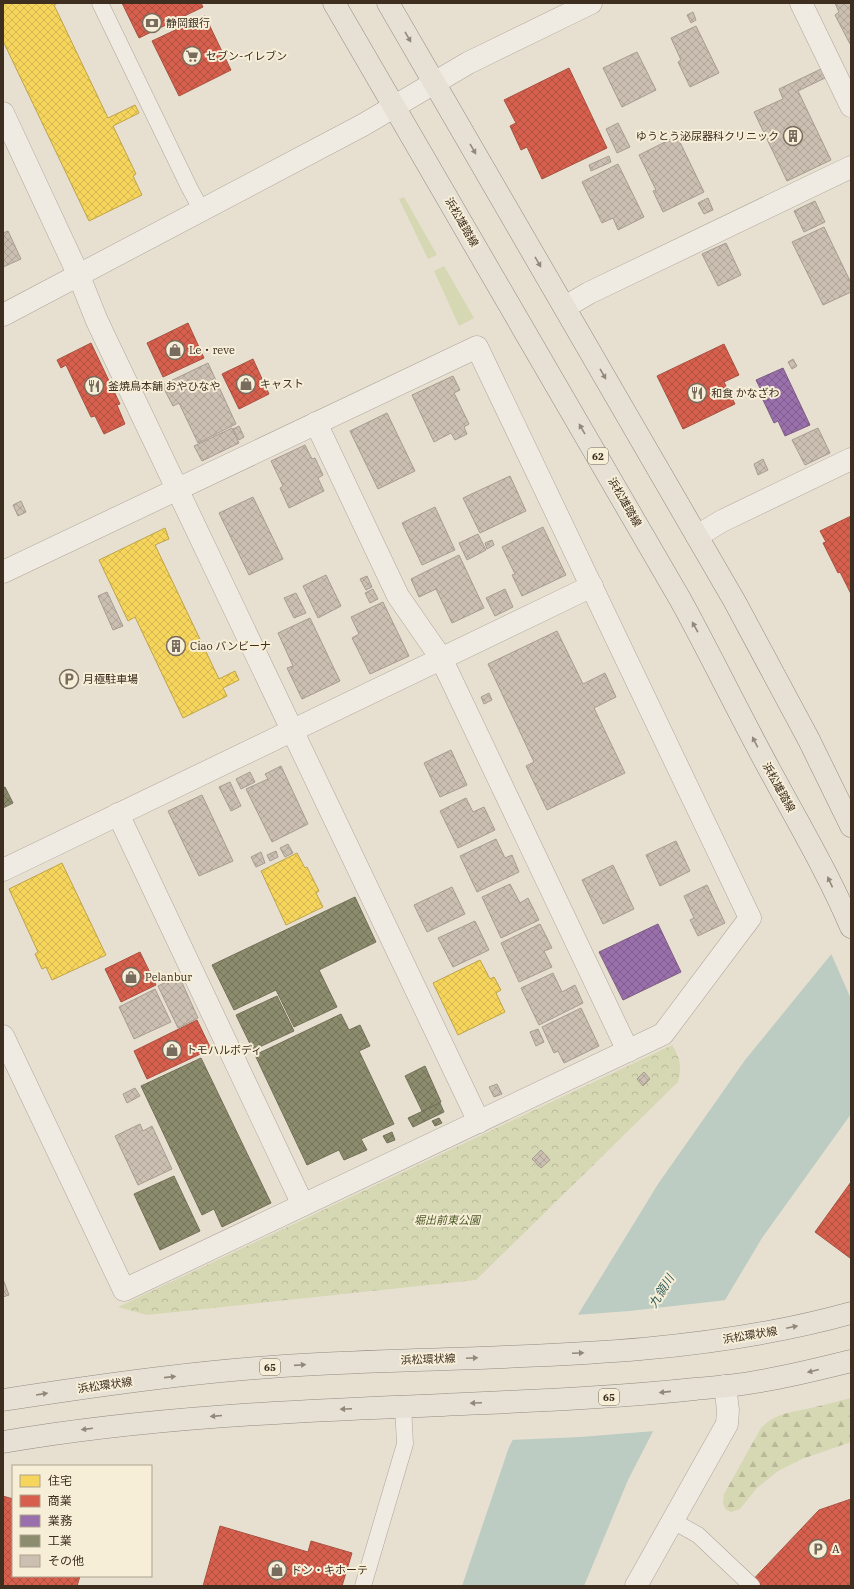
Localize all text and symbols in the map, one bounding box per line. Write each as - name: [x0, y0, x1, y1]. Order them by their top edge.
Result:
- bank icon: 静岡銀行: [141, 12, 163, 34]
- place label: 静岡銀行: [166, 16, 210, 30]
- one-way arrow: [404, 31, 411, 43]
- supermarket icon: セブン-イレブン: [181, 45, 203, 67]
- place label: セブン-イレブン: [206, 49, 287, 63]
- building icon: ゆうとう泌尿器科クリニック: [782, 125, 804, 147]
- place label: ゆうとう泌尿器科クリニック: [636, 129, 779, 143]
- one-way arrow: [470, 143, 477, 155]
- street label: 浜松雄踏線: [442, 195, 482, 249]
- one-way arrow: [535, 256, 542, 268]
- shop icon: Le・reve: [164, 339, 186, 361]
- place label: Le・reve: [189, 343, 235, 357]
- one-way arrow: [600, 368, 607, 380]
- shop icon: キャスト: [235, 373, 257, 395]
- restaurant icon: 釜焼鳥本舗 おやひなや: [83, 375, 105, 397]
- place label: キャスト: [260, 377, 304, 391]
- place label: 釜焼鳥本舗 おやひなや: [108, 379, 221, 393]
- restaurant icon: 和食 かなざわ: [686, 382, 708, 404]
- place label: 和食 かなざわ: [711, 386, 780, 400]
- one-way arrow: [579, 423, 586, 435]
- road number: 62: [588, 448, 608, 464]
- street label: 浜松雄踏線: [605, 475, 645, 529]
- one-way arrow: [692, 621, 699, 633]
- building icon: Ciao バンビーナ: [165, 635, 187, 657]
- place label: Ciao バンビーナ: [190, 639, 271, 653]
- parking icon: 月極駐車場: [58, 668, 80, 690]
- place label: 月極駐車場: [83, 672, 138, 686]
- one-way arrow: [752, 737, 758, 748]
- street label: 浜松雄踏線: [760, 760, 798, 814]
- one-way arrow: [827, 876, 833, 887]
- shop icon: Pelanbur: [120, 966, 142, 988]
- place label: Pelanbur: [145, 970, 192, 984]
- shop icon: トモハルボディ: [161, 1039, 183, 1061]
- place label: トモハルボディ: [186, 1043, 262, 1057]
- park label: 堀出前東公園: [414, 1213, 482, 1227]
- water label: 九領川: [645, 1270, 678, 1310]
- street label: 浜松環状線: [722, 1324, 778, 1346]
- one-way arrow: [786, 1324, 798, 1330]
- one-way arrow: [572, 1349, 584, 1356]
- street label: 浜松環状線: [400, 1351, 456, 1367]
- one-way arrow: [466, 1354, 478, 1361]
- road number: 65: [260, 1359, 280, 1375]
- one-way arrow: [294, 1361, 306, 1368]
- one-way arrow: [807, 1368, 819, 1374]
- street label: 浜松環状線: [77, 1374, 133, 1396]
- one-way arrow: [164, 1374, 176, 1380]
- road number: 65: [599, 1389, 619, 1405]
- one-way arrow: [659, 1389, 671, 1396]
- one-way arrow: [35, 1391, 48, 1397]
- one-way arrow: [470, 1400, 482, 1407]
- one-way arrow: [340, 1405, 352, 1412]
- one-way arrow: [210, 1413, 222, 1420]
- one-way arrow: [81, 1426, 93, 1432]
- legend: [12, 1465, 152, 1577]
- text: 住宅: [48, 1473, 72, 1488]
- text: 商業: [48, 1493, 72, 1508]
- text: 業務: [48, 1513, 72, 1528]
- text: 工業: [48, 1533, 72, 1548]
- parking icon: A: [807, 1538, 829, 1560]
- place label: A: [832, 1542, 840, 1556]
- text: その他: [48, 1553, 84, 1568]
- shop icon: ドン・キホーテ: [266, 1559, 288, 1581]
- place label: ドン・キホーテ: [291, 1563, 368, 1577]

